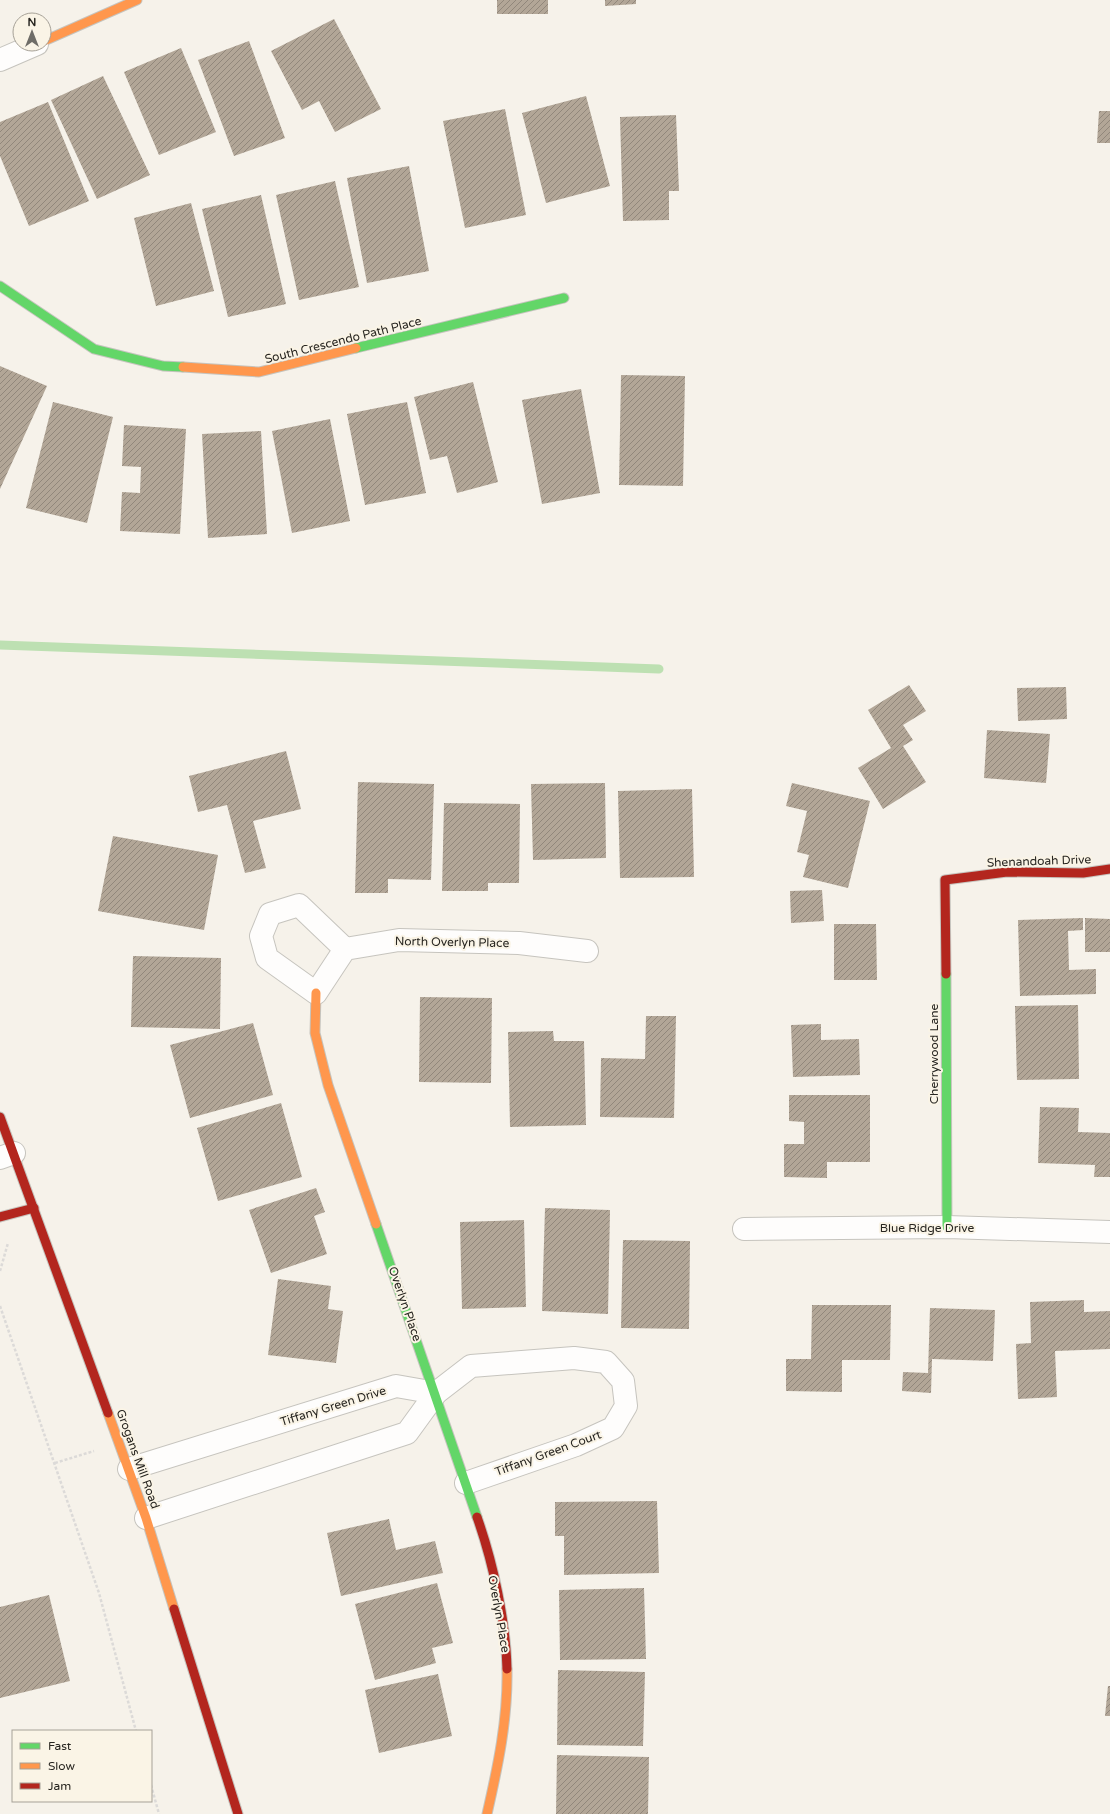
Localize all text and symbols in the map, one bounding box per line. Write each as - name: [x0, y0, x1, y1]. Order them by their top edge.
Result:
- north arrow: [12, 12, 52, 52]
- text: N: [28, 16, 36, 29]
- street label: South Crescendo Path Place: [263, 314, 423, 366]
- street label: Shenandoah Drive: [987, 852, 1092, 870]
- street label: North Overlyn Place: [395, 934, 510, 950]
- street label: Cherrywood Lane: [927, 1004, 941, 1104]
- street label: Blue Ridge Drive: [880, 1221, 974, 1235]
- street label: Overlyn Place: [386, 1265, 424, 1343]
- street label: Tiffany Green Drive: [278, 1383, 388, 1429]
- street label: Grogans Mill Road: [113, 1407, 163, 1511]
- street label: Tiffany Green Court: [493, 1427, 604, 1479]
- street label: Overlyn Place: [485, 1574, 513, 1654]
- legend: [12, 1730, 152, 1802]
- text: Fast: [48, 1739, 72, 1753]
- text: Slow: [48, 1759, 75, 1773]
- text: Jam: [48, 1779, 71, 1793]

